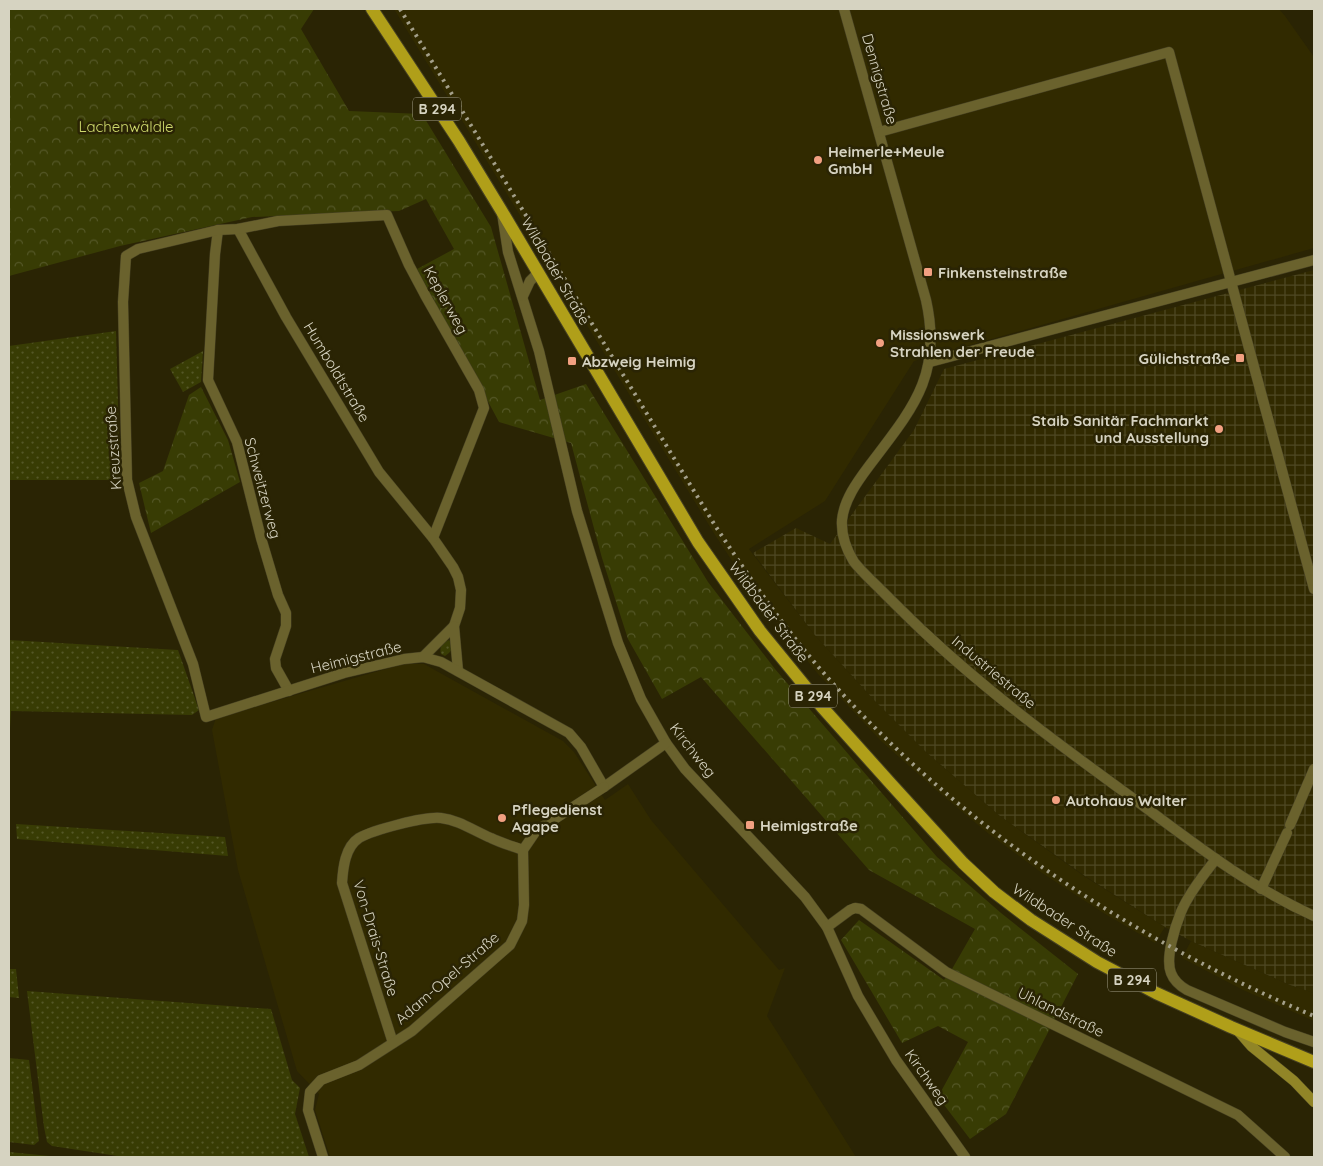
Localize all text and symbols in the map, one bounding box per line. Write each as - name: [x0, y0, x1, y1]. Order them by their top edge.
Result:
- street label: Dennigstraße: [858, 31, 902, 127]
- road number: B 294: [413, 98, 461, 120]
- park label: Lachenwäldle: [78, 117, 174, 136]
- place label: Heimerle+Meule GmbH: [828, 142, 945, 178]
- marker: Heimerle+Meule GmbH: [812, 154, 824, 166]
- street label: Wildbader Straße: [517, 214, 595, 328]
- street label: Keplerweg: [420, 263, 472, 337]
- place label: Finkensteinstraße: [938, 263, 1068, 282]
- marker: Finkensteinstraße: [922, 266, 934, 278]
- street label: Humboldtstraße: [300, 319, 374, 425]
- place label: Missionswerk Strahlen der Freude: [890, 325, 1035, 361]
- marker: Missionswerk Strahlen der Freude: [874, 337, 886, 349]
- place label: Gülichstraße: [1139, 349, 1230, 368]
- place label: Abzweig Heimig: [582, 352, 696, 371]
- marker: Gülichstraße: [1234, 352, 1246, 364]
- marker: Abzweig Heimig: [566, 355, 578, 367]
- street label: Kreuzstraße: [101, 405, 125, 491]
- place label: Staib Sanitär Fachmarkt und Ausstellung: [1032, 411, 1209, 447]
- marker: Staib Sanitär Fachmarkt und Ausstellung: [1213, 423, 1225, 435]
- street label: Schweitzerweg: [240, 435, 286, 541]
- street label: Wildbader Straße: [725, 558, 813, 666]
- street label: Industriestraße: [948, 631, 1040, 713]
- street label: Heimigstraße: [309, 637, 403, 677]
- road number: B 294: [789, 684, 837, 708]
- street label: Kirchweg: [666, 719, 720, 781]
- place label: Autohaus Walter: [1066, 791, 1187, 810]
- marker: Autohaus Walter: [1050, 794, 1062, 806]
- place label: Pflegedienst Agape: [512, 800, 603, 836]
- marker: Pflegedienst Agape: [496, 812, 508, 824]
- place label: Heimigstraße: [760, 816, 858, 835]
- marker: Heimigstraße: [744, 819, 756, 831]
- street label: Von-Drais-Straße: [349, 878, 403, 998]
- street label: Wildbader Straße: [1009, 879, 1121, 961]
- street label: Adam-Opel-Straße: [391, 928, 503, 1028]
- road number: B 294: [1108, 968, 1156, 992]
- street label: Uhlandstraße: [1015, 983, 1107, 1041]
- street label: Kirchweg: [901, 1045, 953, 1109]

